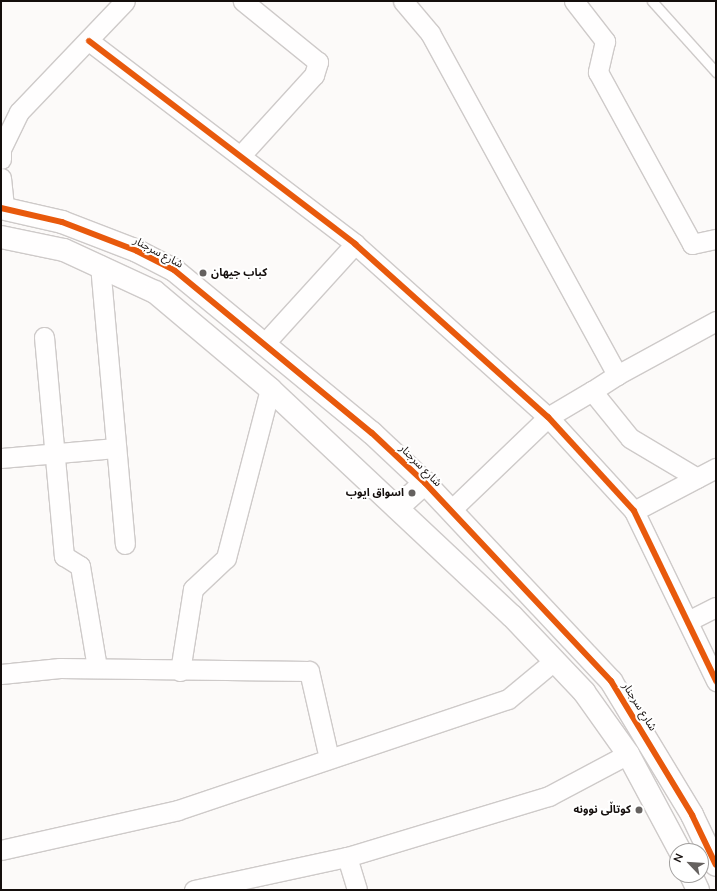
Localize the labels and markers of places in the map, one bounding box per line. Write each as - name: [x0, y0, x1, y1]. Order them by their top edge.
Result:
- place label: كباب جيهان: [211, 266, 267, 280]
- marker: كباب جيهان: [198, 268, 208, 278]
- place label: اسواق ايوب: [346, 486, 404, 500]
- marker: اسواق ايوب: [407, 488, 417, 498]
- place label: کوتاڵی نوونە: [573, 803, 631, 817]
- marker: کوتاڵی نوونە: [634, 805, 644, 815]

